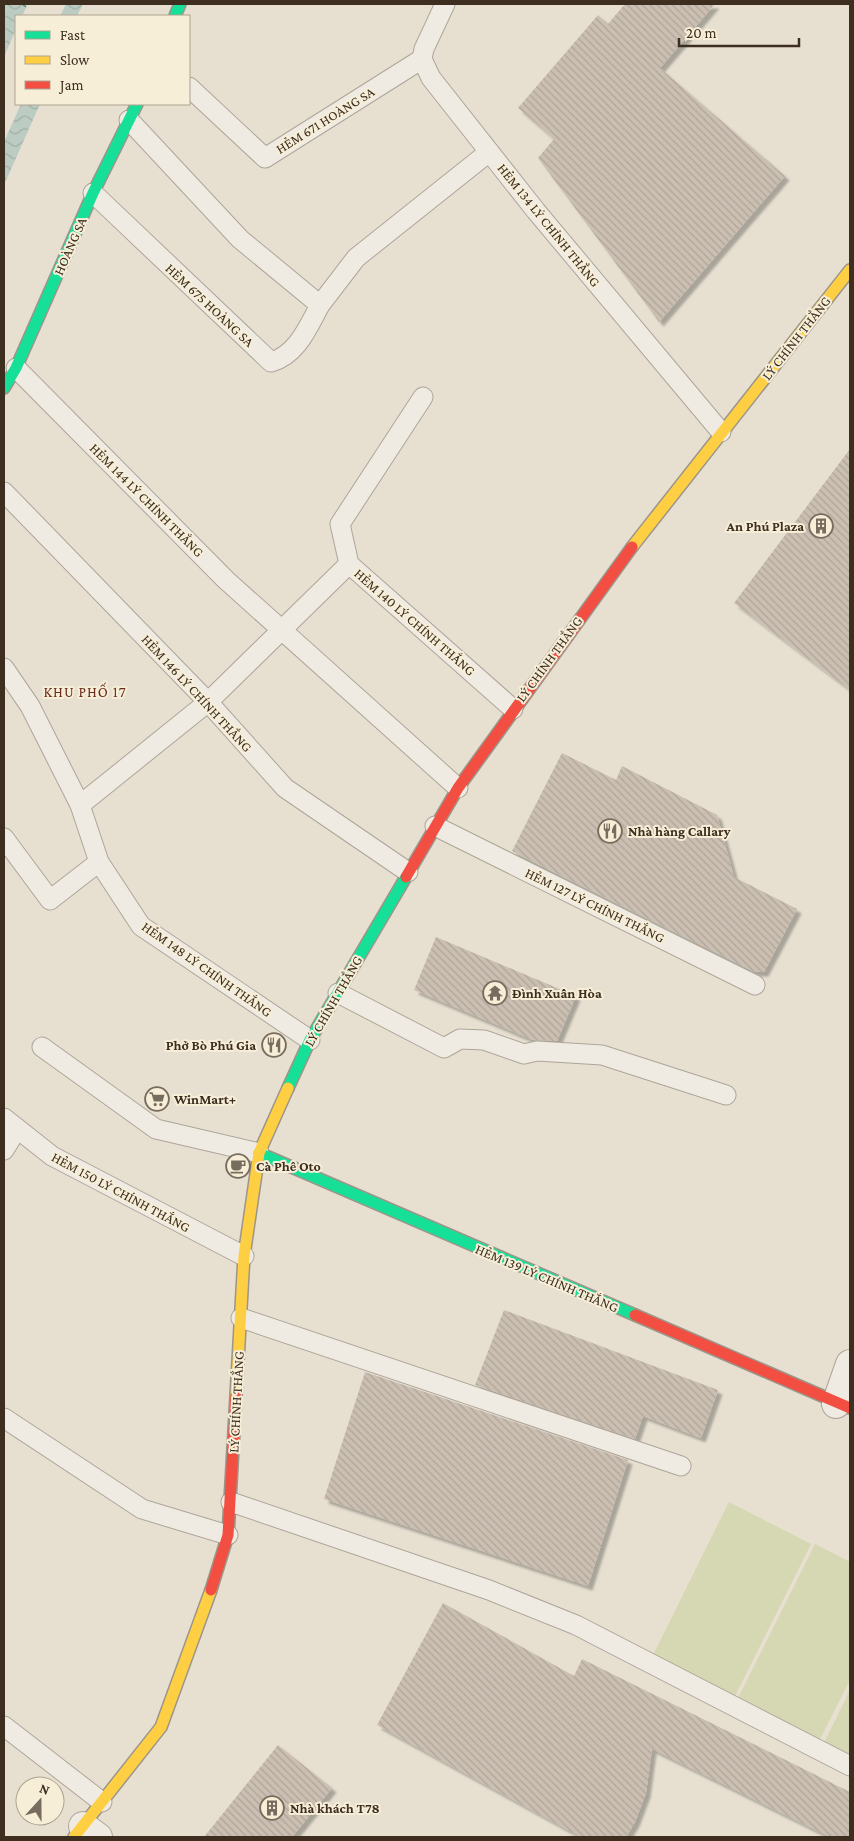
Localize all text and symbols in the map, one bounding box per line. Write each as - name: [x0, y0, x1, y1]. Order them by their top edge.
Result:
- legend: [15, 15, 190, 105]
- scale bar: [679, 15, 799, 47]
- text: 20 m: [686, 25, 717, 41]
- text: Fast: [60, 27, 86, 43]
- text: Slow: [60, 52, 90, 68]
- text: Jam: [58, 77, 83, 94]
- street label: HẺM 671 HOÀNG SA: [273, 83, 377, 157]
- street label: HẺM 134 LÝ CHÍNH THẮNG: [494, 160, 604, 290]
- street label: HOÀNG SA: [50, 215, 90, 277]
- street label: HẺM 675 HOÀNG SA: [163, 260, 257, 350]
- street label: LÝ CHÍNH THẮNG: [758, 293, 834, 383]
- street label: HẺM 144 LÝ CHÍNH THẮNG: [87, 440, 207, 560]
- building icon: An Phú Plaza: [808, 513, 834, 539]
- place label: An Phú Plaza: [726, 518, 804, 534]
- street label: HẺM 140 LÝ CHÍNH THẮNG: [351, 565, 479, 679]
- street label: LÝ CHÍNH THẮNG: [513, 613, 585, 705]
- street label: HẺM 146 LÝ CHÍNH THẮNG: [139, 631, 256, 755]
- district label: KHU PHỐ 17: [43, 682, 127, 700]
- restaurant icon: Nhà hàng Callary: [597, 818, 623, 844]
- place label: Nhà hàng Callary: [628, 823, 731, 839]
- street label: HẺM 127 LÝ CHÍNH THẮNG: [523, 864, 667, 946]
- street label: HẺM 148 LÝ CHÍNH THẮNG: [139, 918, 275, 1020]
- street label: LÝ CHÍNH THẮNG: [301, 953, 365, 1049]
- temple icon: Đình Xuân Hòa: [482, 980, 508, 1006]
- place label: Đình Xuân Hòa: [512, 985, 602, 1001]
- restaurant icon: Phở Bò Phú Gia: [261, 1032, 287, 1058]
- place label: Phở Bò Phú Gia: [166, 1037, 256, 1053]
- supermarket icon: WinMart+: [144, 1086, 170, 1112]
- place label: WinMart+: [173, 1091, 236, 1107]
- street label: HẺM 150 LÝ CHÍNH THẮNG: [49, 1149, 193, 1235]
- cafe icon: Cà Phê Oto: [225, 1153, 251, 1179]
- place label: Cà Phê Oto: [256, 1158, 321, 1174]
- street label: HẺM 139 LÝ CHÍNH THẮNG: [473, 1241, 621, 1315]
- street label: LÝ CHÍNH THẮNG: [225, 1351, 247, 1453]
- north arrow: [15, 1776, 65, 1826]
- text: N: [37, 1780, 52, 1798]
- building icon: Nhà khách T78: [259, 1795, 285, 1821]
- place label: Nhà khách T78: [290, 1800, 380, 1816]

